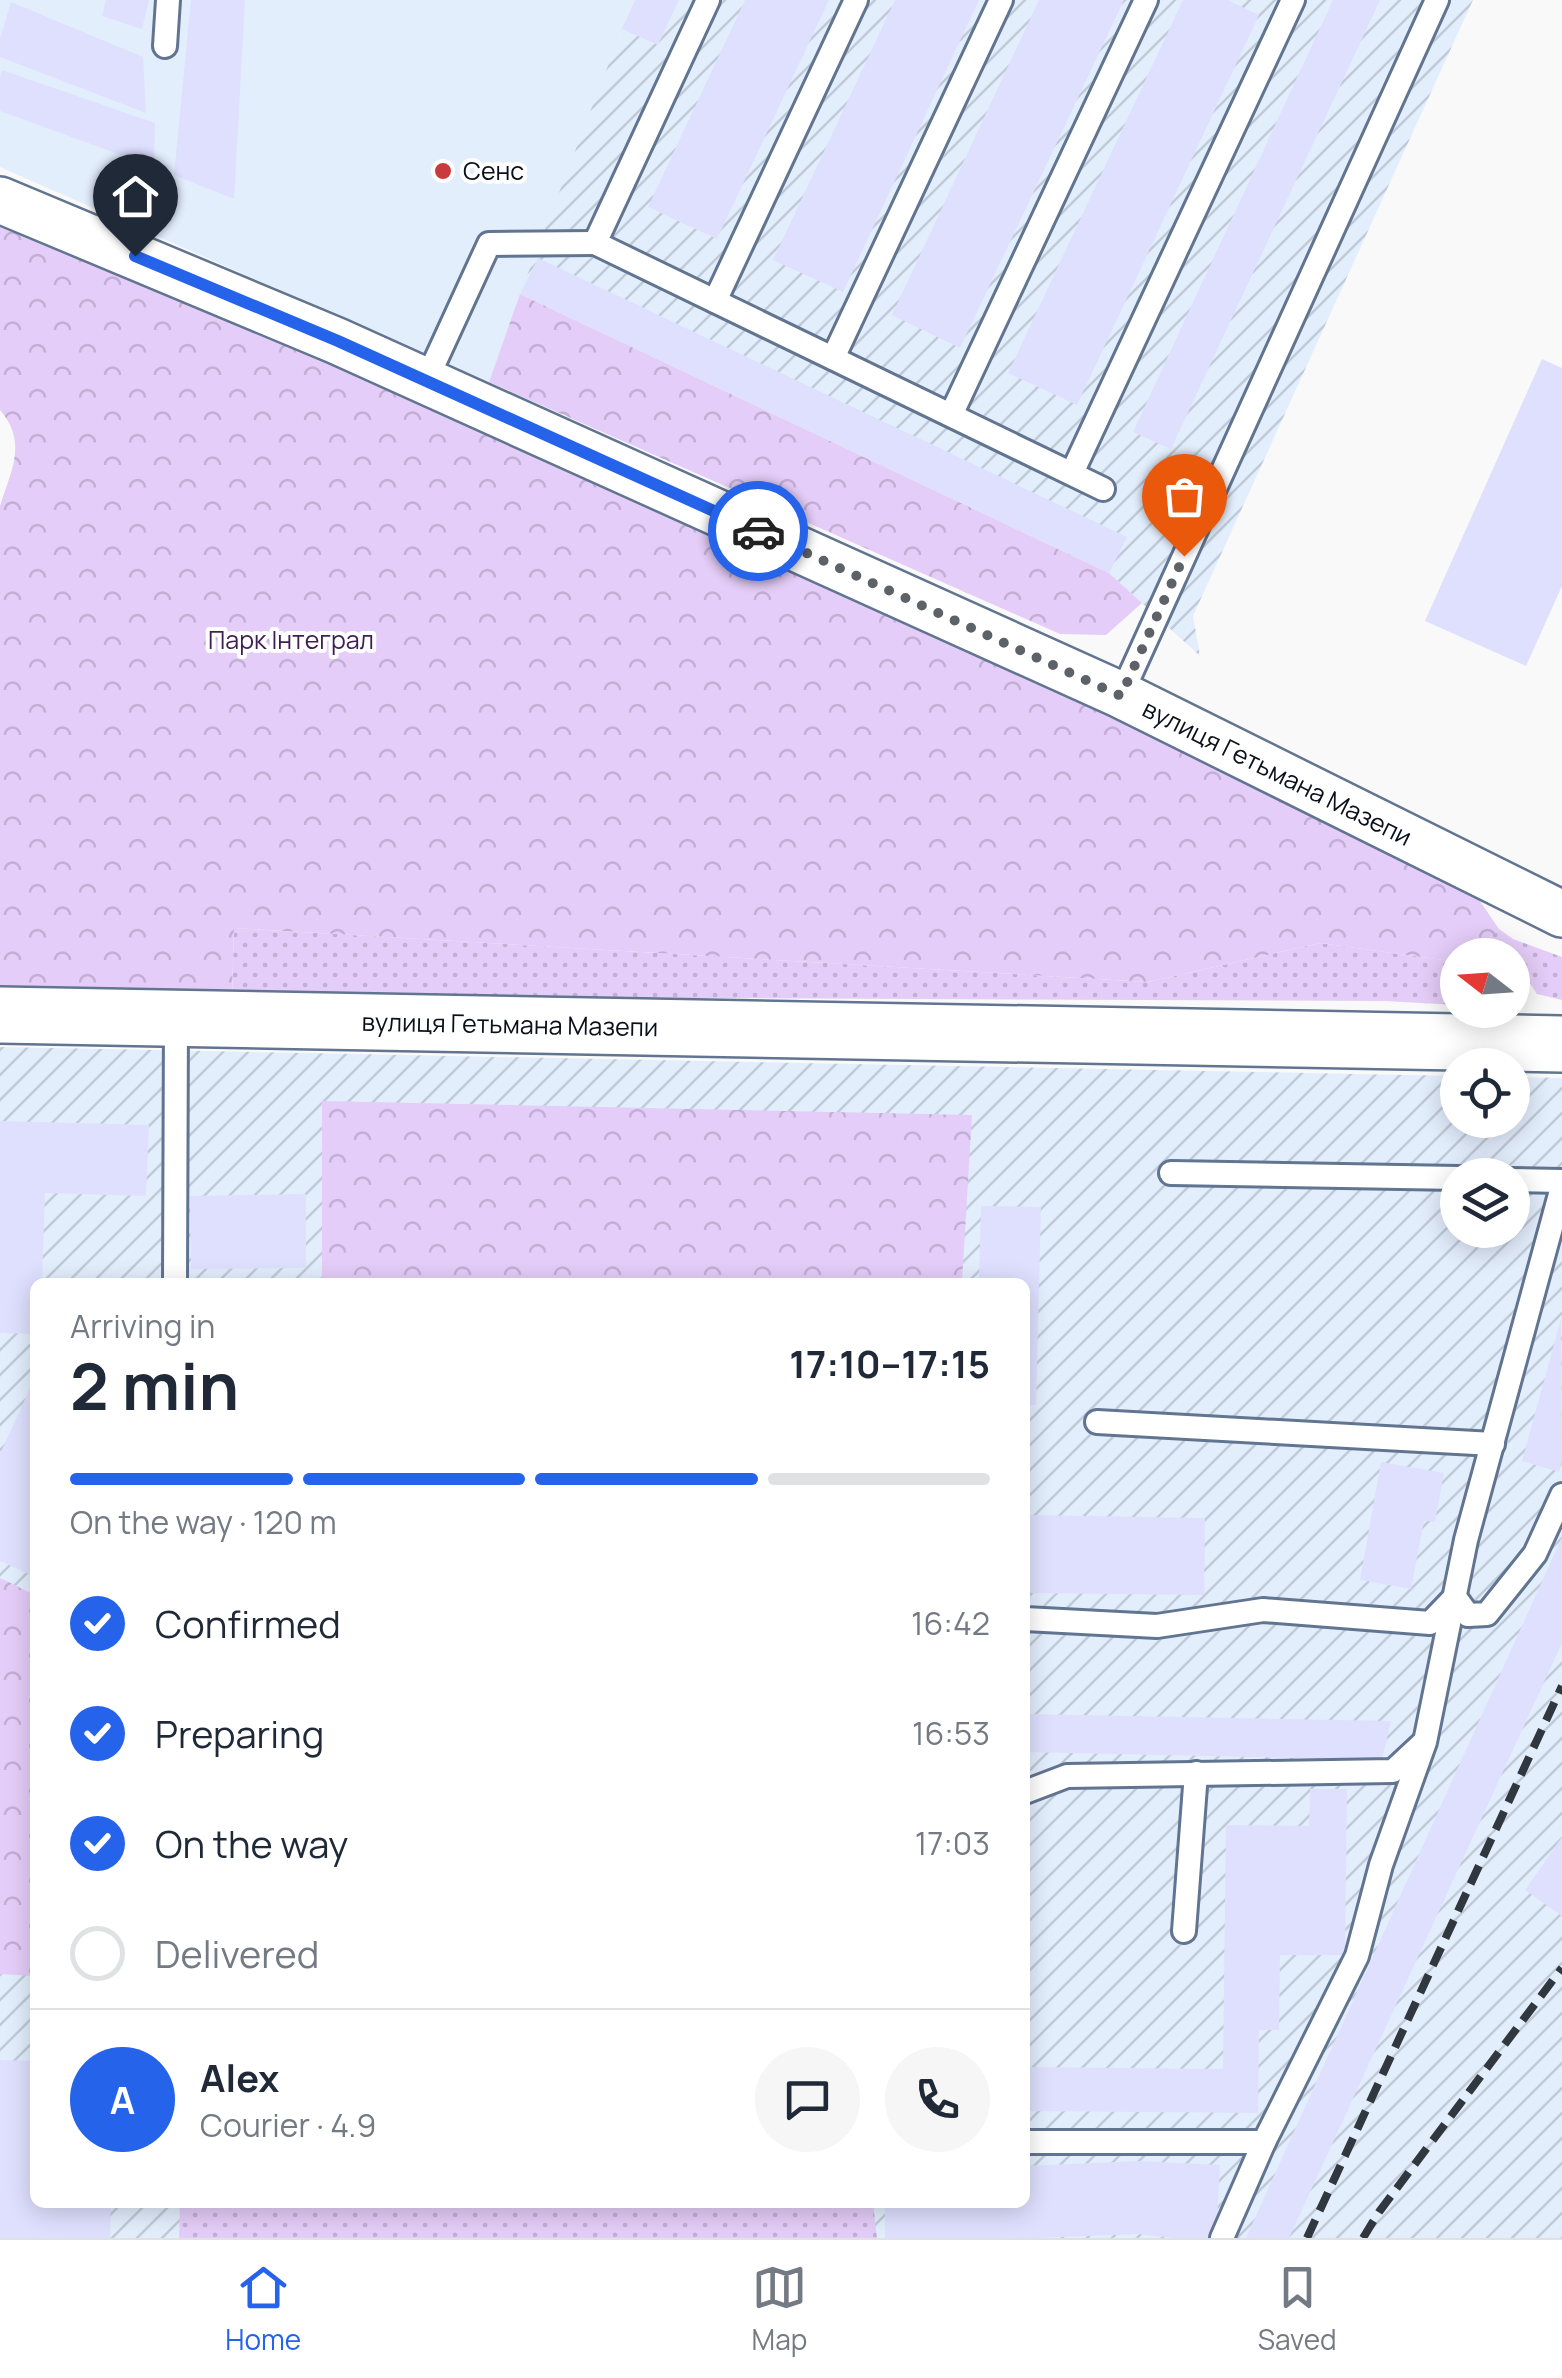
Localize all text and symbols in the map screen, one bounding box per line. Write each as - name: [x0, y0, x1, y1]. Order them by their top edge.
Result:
- place label: Сенс: [463, 153, 524, 188]
- pin: [93, 154, 178, 257]
- marker: Сенс: [432, 160, 454, 182]
- icon: home: [108, 169, 163, 224]
- pin: [1142, 454, 1227, 557]
- icon: bag: [1157, 469, 1212, 524]
- courier: [708, 481, 808, 581]
- icon: car: [731, 504, 786, 559]
- park label: Парк Інтеграл: [208, 622, 374, 657]
- street label: вулиця Гетьмана Мазепи: [1137, 691, 1418, 854]
- north arrow: [1440, 938, 1530, 1028]
- map controls: [1440, 938, 1530, 1248]
- street label: вулиця Гетьмана Мазепи: [361, 1004, 659, 1044]
- button: locate: [1440, 1048, 1530, 1138]
- button: layers: [1440, 1158, 1530, 1248]
- text: Arriving in: [70, 1304, 215, 1348]
- text: 17:10–17:15: [789, 1337, 990, 1389]
- text: 2 min: [70, 1341, 239, 1430]
- text: On the way · 120 m: [70, 1500, 337, 1544]
- icon: check: [70, 1596, 125, 1651]
- text: Confirmed: [155, 1597, 341, 1649]
- text: 16:42: [911, 1601, 990, 1645]
- icon: check: [70, 1706, 125, 1761]
- text: Preparing: [155, 1707, 324, 1759]
- text: 16:53: [912, 1711, 990, 1755]
- icon: check: [70, 1816, 125, 1871]
- text: On the way: [155, 1817, 348, 1869]
- text: 17:03: [915, 1821, 990, 1865]
- text: Delivered: [155, 1927, 319, 1979]
- button: chat: [755, 2047, 860, 2152]
- button: phone: [885, 2047, 990, 2152]
- text: Alex: [200, 2051, 279, 2103]
- text: A: [110, 2073, 135, 2125]
- text: Courier · 4.9: [200, 2103, 376, 2147]
- tab: Home: [225, 2260, 301, 2358]
- tab: Map: [752, 2260, 807, 2358]
- tab: Saved: [1258, 2260, 1337, 2358]

